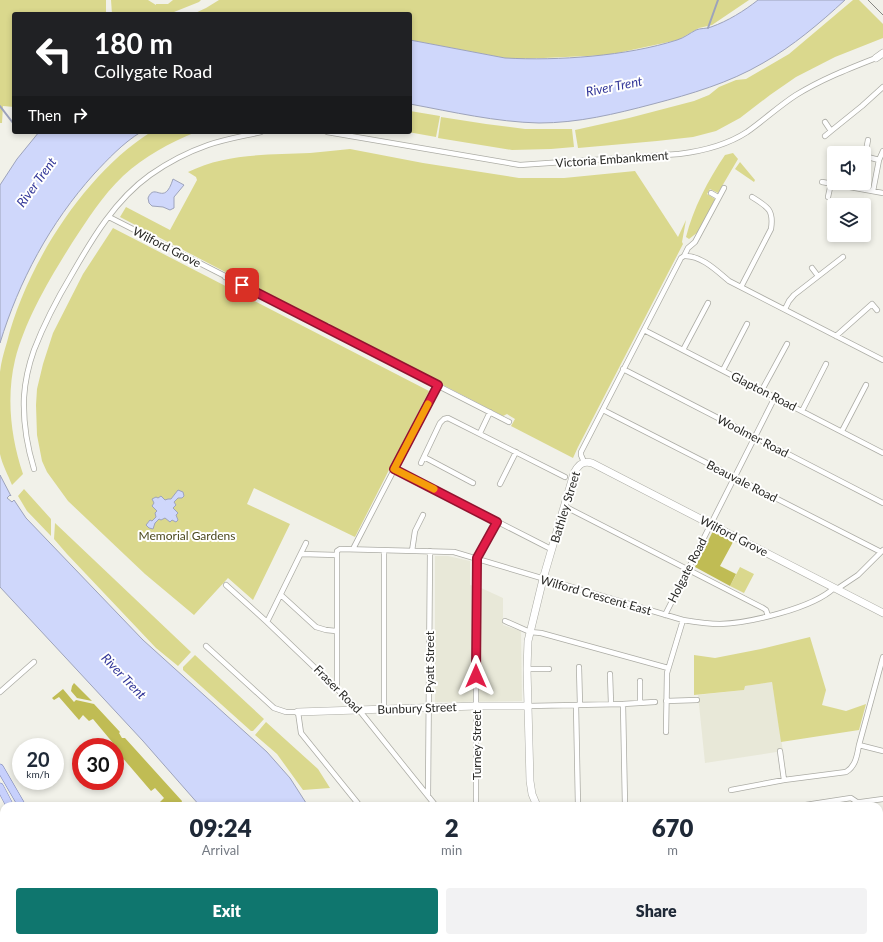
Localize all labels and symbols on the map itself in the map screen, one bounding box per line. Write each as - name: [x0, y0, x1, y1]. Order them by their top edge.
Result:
- water label: River Trent: [584, 73, 644, 99]
- street label: Victoria Embankment: [555, 148, 670, 170]
- water label: River Trent: [13, 154, 60, 210]
- street label: Wilford Grove: [130, 223, 204, 271]
- pin: [225, 268, 259, 302]
- street label: Glapton Road: [729, 368, 799, 414]
- street label: Woolmer Road: [715, 412, 791, 460]
- street label: Beauvale Road: [704, 457, 780, 505]
- street label: Bathley Street: [547, 469, 583, 545]
- street label: Wilford Grove: [697, 512, 771, 560]
- park label: Memorial Gardens: [139, 528, 235, 543]
- street label: Holgate Road: [664, 535, 710, 605]
- street label: Wilford Crescent East: [539, 572, 654, 618]
- street label: Pyatt Street: [422, 630, 437, 693]
- water label: River Trent: [98, 650, 150, 702]
- position arrow: [455, 655, 497, 697]
- street label: Fraser Road: [311, 662, 365, 716]
- street label: Bunbury Street: [377, 699, 458, 717]
- street label: Turney Street: [469, 709, 484, 780]
- speed limit sign: 30: [72, 738, 124, 790]

